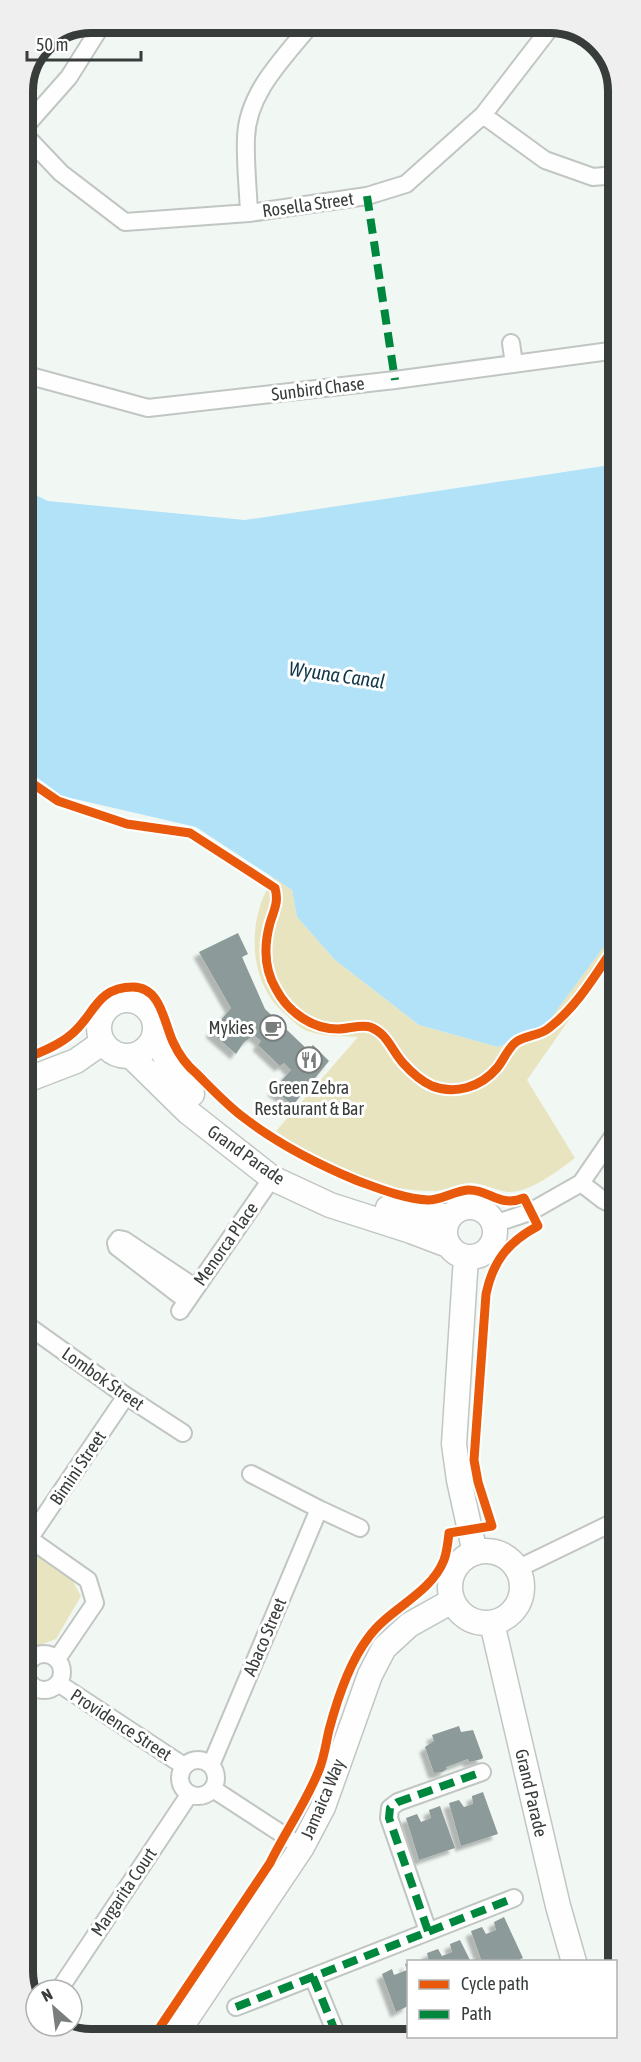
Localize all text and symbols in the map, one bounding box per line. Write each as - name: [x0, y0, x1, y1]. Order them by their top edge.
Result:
- scale bar: [27, 24, 141, 62]
- text: 50 m: [36, 34, 68, 55]
- street label: Rosella Street: [261, 188, 355, 221]
- street label: Sunbird Chase: [270, 372, 366, 405]
- water label: Wyuna Canal: [288, 656, 387, 693]
- cafe icon: Mykies: [258, 1013, 288, 1043]
- place label: Mykies: [208, 1017, 254, 1038]
- restaurant icon: Green Zebra Restaurant & Bar: [294, 1045, 324, 1075]
- place label: Green Zebra Restaurant & Bar: [254, 1077, 364, 1119]
- street label: Grand Parade: [204, 1120, 289, 1189]
- street label: Menorca Place: [189, 1198, 262, 1289]
- street label: Lombok Street: [58, 1343, 148, 1415]
- street label: Bimini Street: [45, 1427, 110, 1509]
- street label: Abaco Street: [239, 1595, 290, 1679]
- street label: Providence Street: [67, 1684, 176, 1765]
- street label: Grand Parade: [511, 1747, 552, 1839]
- street label: Jamaica Way: [296, 1755, 349, 1842]
- street label: Margarita Court: [86, 1844, 161, 1940]
- legend: [407, 1960, 617, 2038]
- text: Cycle path: [461, 1973, 529, 1994]
- north arrow: [24, 1978, 84, 2038]
- text: N: [39, 1985, 55, 2005]
- text: Path: [461, 2003, 492, 2024]

